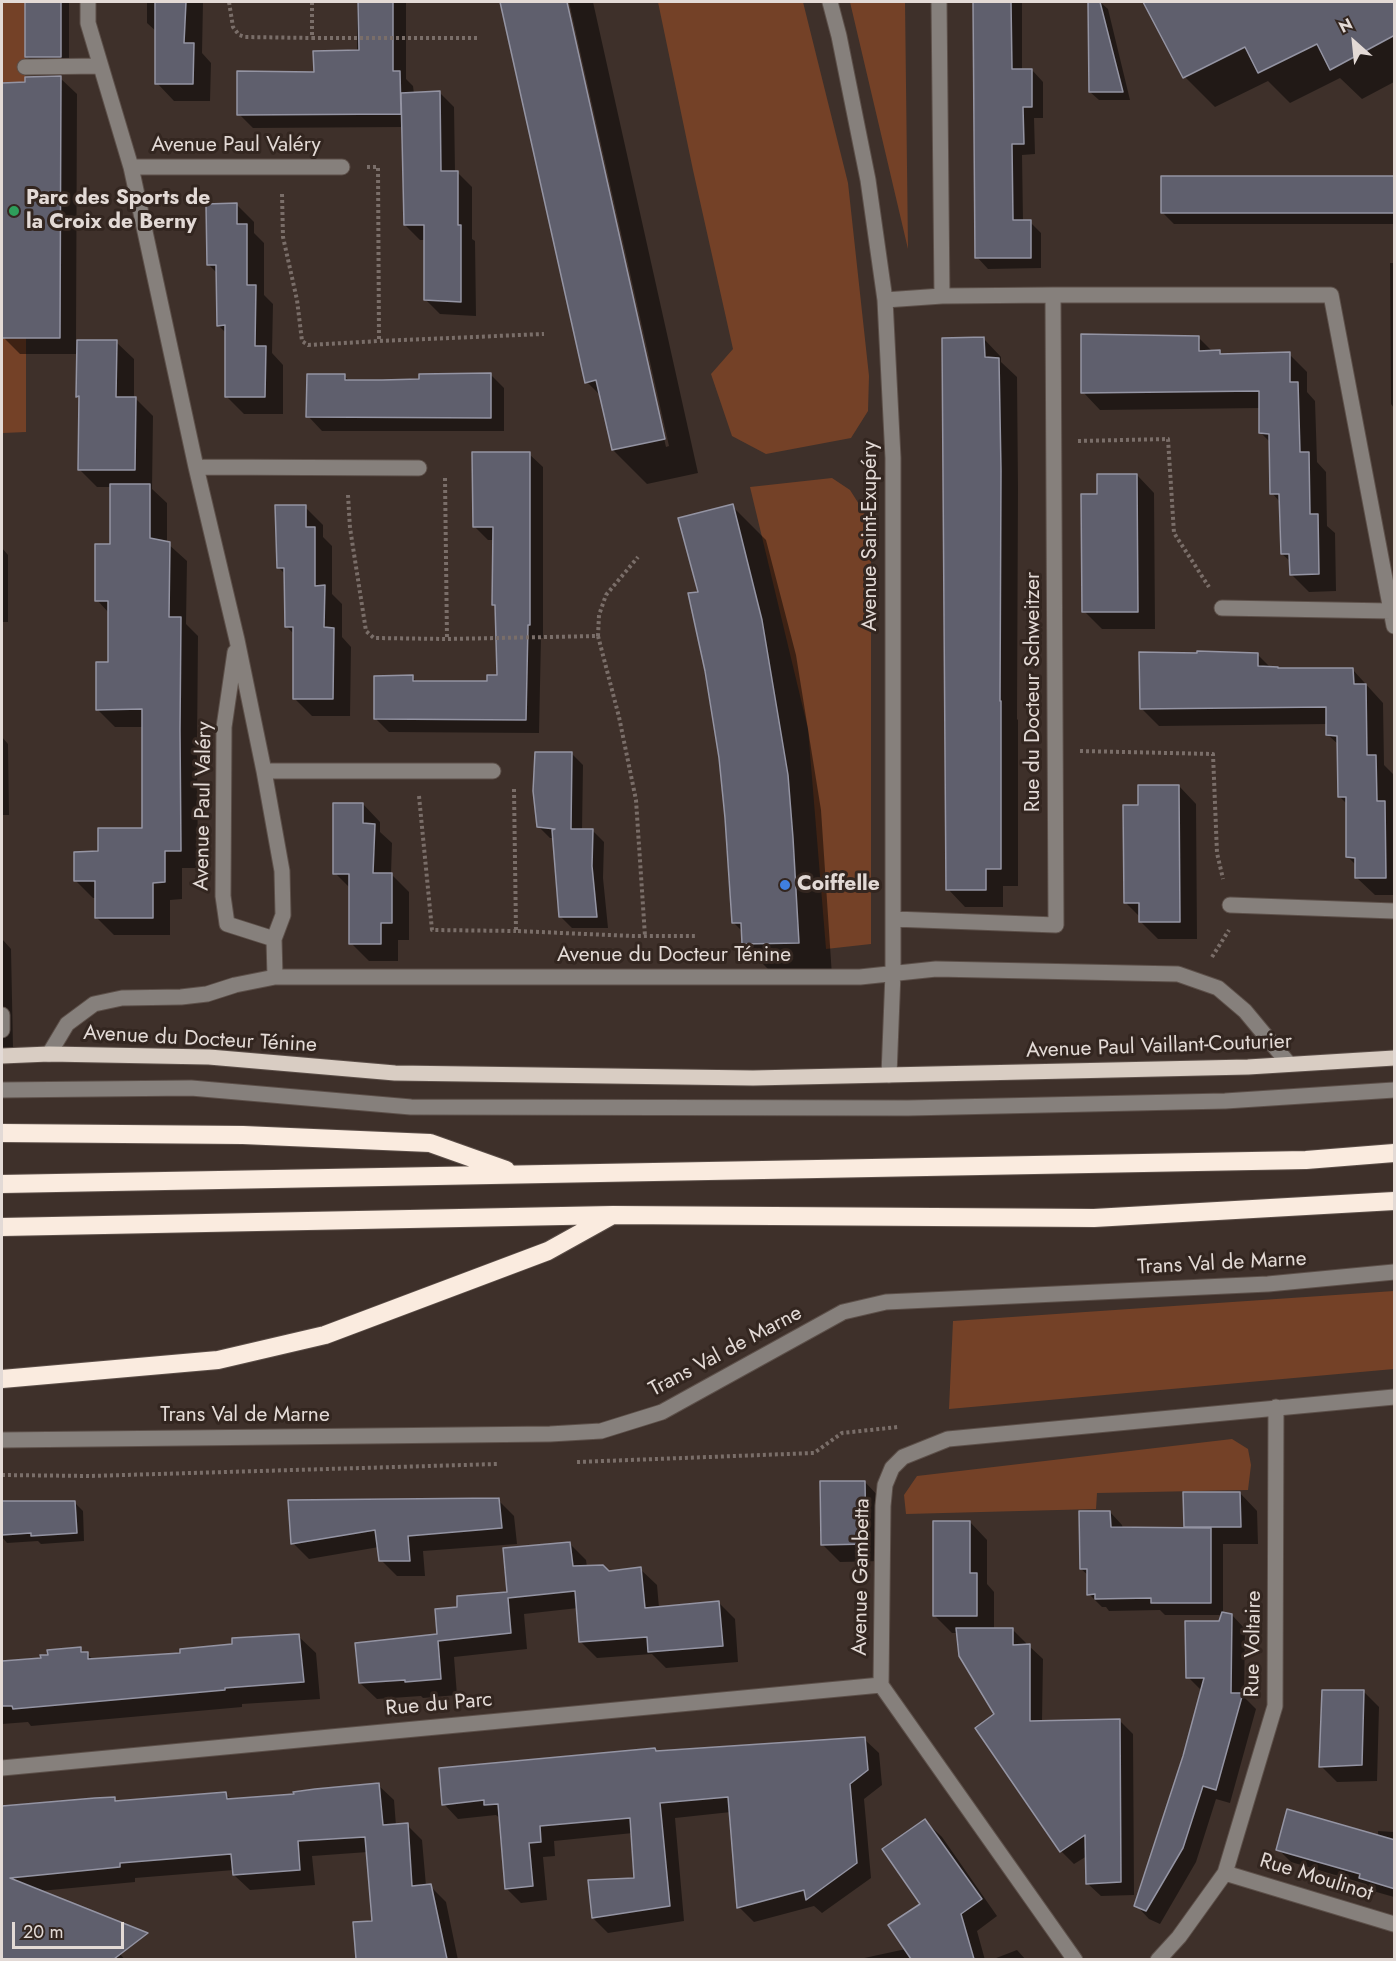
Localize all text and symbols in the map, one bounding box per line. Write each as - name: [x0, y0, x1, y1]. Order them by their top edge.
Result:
- north arrow: [1324, 12, 1384, 72]
- text: N: [1335, 12, 1356, 39]
- street label: Avenue Paul Valéry: [151, 133, 321, 159]
- place label: Parc des Sports de la Croix de Berny: [26, 186, 210, 236]
- marker: Parc des Sports de la Croix de Berny: [7, 204, 21, 218]
- street label: Avenue Saint-Exupéry: [858, 441, 884, 631]
- street label: Rue du Docteur Schweitzer: [1021, 572, 1047, 812]
- street label: Avenue Paul Valéry: [190, 721, 218, 891]
- place label: Coiffelle: [797, 872, 880, 898]
- marker: Coiffelle: [778, 878, 792, 892]
- street label: Avenue du Docteur Ténine: [557, 943, 791, 969]
- street label: Avenue du Docteur Ténine: [83, 1021, 317, 1059]
- street label: Avenue Paul Vaillant-Couturier: [1026, 1030, 1292, 1064]
- street label: Trans Val de Marne: [1137, 1247, 1307, 1281]
- street label: Trans Val de Marne: [645, 1301, 807, 1403]
- street label: Trans Val de Marne: [160, 1403, 330, 1429]
- street label: Avenue Gambetta: [848, 1498, 876, 1656]
- street label: Rue Voltaire: [1240, 1590, 1268, 1698]
- street label: Rue du Parc: [385, 1688, 493, 1722]
- street label: Rue Moulinot: [1256, 1849, 1376, 1907]
- scale bar: [15, 1910, 128, 1948]
- text: 20 m: [23, 1919, 63, 1945]

